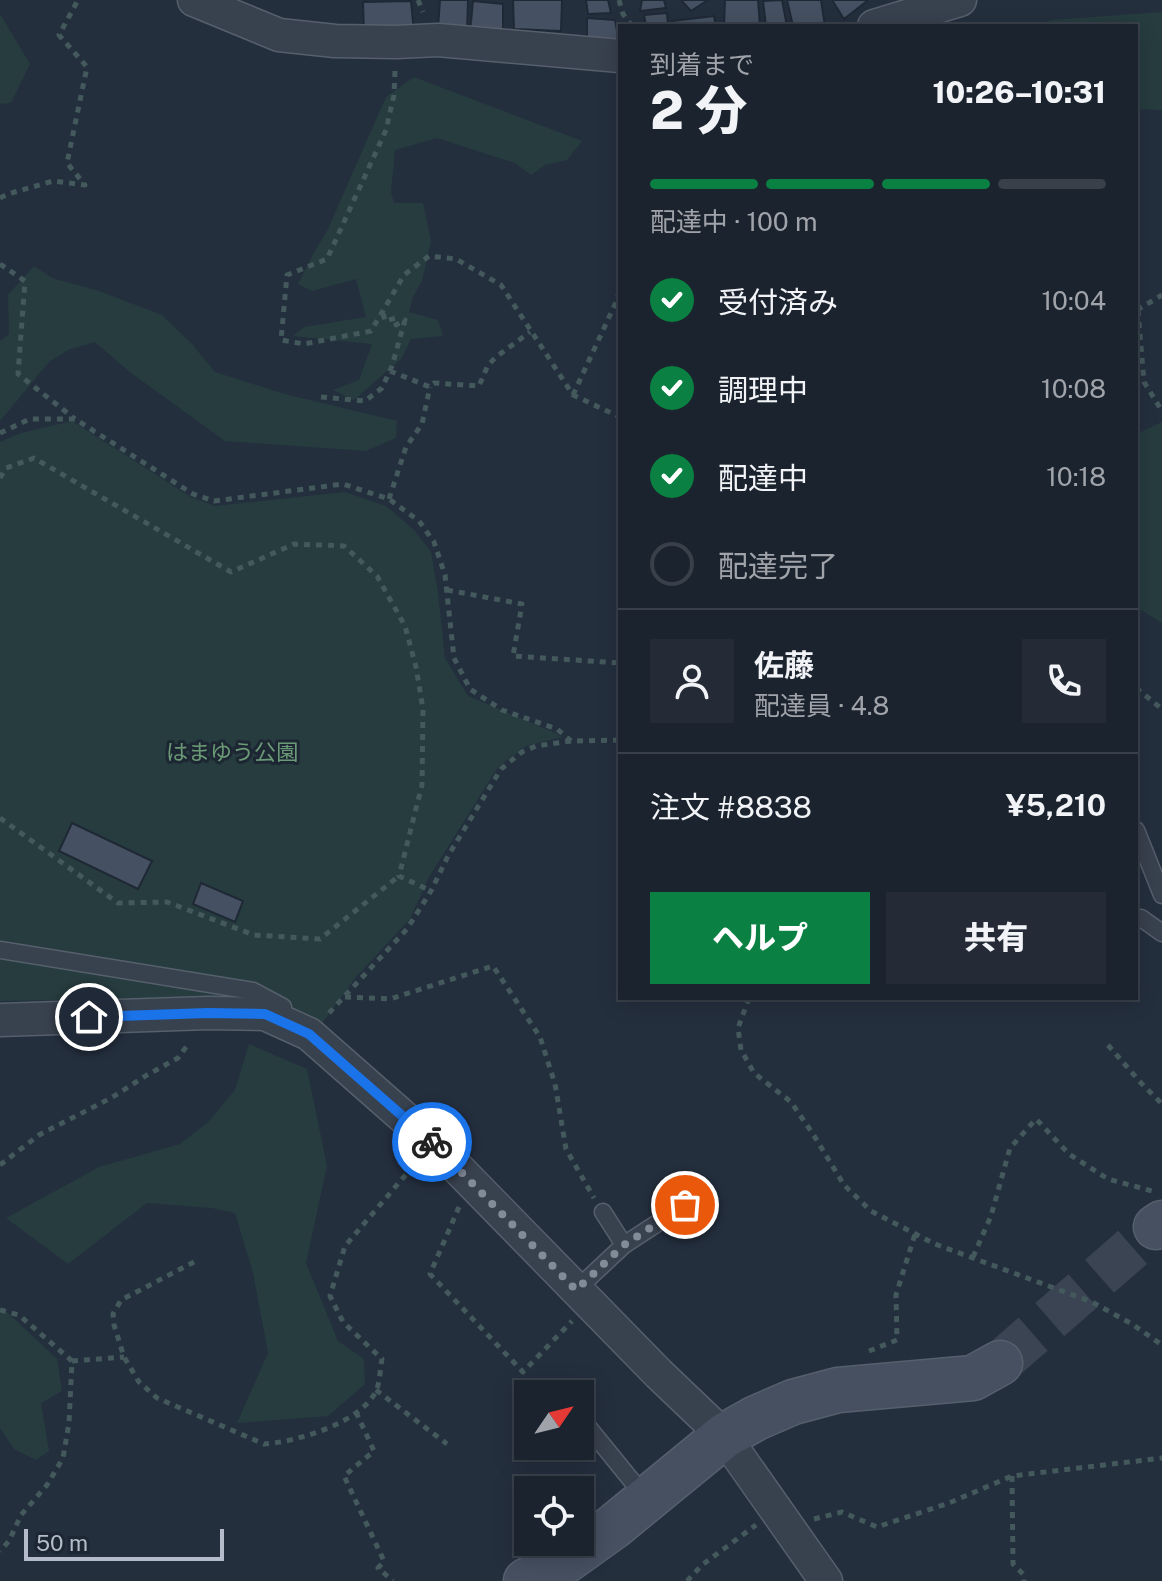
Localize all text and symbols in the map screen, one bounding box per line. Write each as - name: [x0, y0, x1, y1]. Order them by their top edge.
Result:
- text: 到着まで: [650, 49, 754, 80]
- text: 10:26–10:31: [932, 74, 1106, 110]
- text: 2 分: [650, 80, 747, 141]
- text: 配達中 · 100 m: [650, 206, 817, 237]
- icon: check: [650, 278, 694, 322]
- text: 受付済み: [718, 284, 838, 320]
- text: 10:04: [1041, 285, 1106, 316]
- icon: check: [650, 366, 694, 410]
- text: 調理中: [718, 372, 808, 408]
- text: 10:08: [1041, 373, 1106, 404]
- icon: check: [650, 454, 694, 498]
- text: 配達中: [718, 460, 808, 496]
- text: 10:18: [1046, 461, 1106, 492]
- text: 配達完了: [718, 548, 838, 584]
- button: person: [650, 639, 734, 723]
- button: phone: [1022, 639, 1106, 723]
- text: 佐藤: [754, 647, 814, 683]
- text: 配達員 · 4.8: [754, 690, 889, 721]
- park label: はまゆう公園: [166, 739, 298, 765]
- text: ¥5,210: [1006, 787, 1106, 823]
- text: 注文 #8838: [650, 789, 812, 825]
- button: ヘルプ: [650, 892, 870, 984]
- button: 共有: [886, 892, 1106, 984]
- pin: [55, 983, 123, 1051]
- icon: home: [67, 995, 111, 1039]
- courier: [392, 1102, 472, 1182]
- icon: bike: [410, 1120, 454, 1164]
- pin: [651, 1171, 719, 1239]
- icon: bag: [663, 1183, 707, 1227]
- north arrow: [514, 1380, 594, 1460]
- map controls: [514, 1380, 594, 1556]
- button: locate: [514, 1476, 594, 1556]
- scale bar: [24, 1525, 224, 1561]
- text: 50 m: [36, 1530, 88, 1556]

